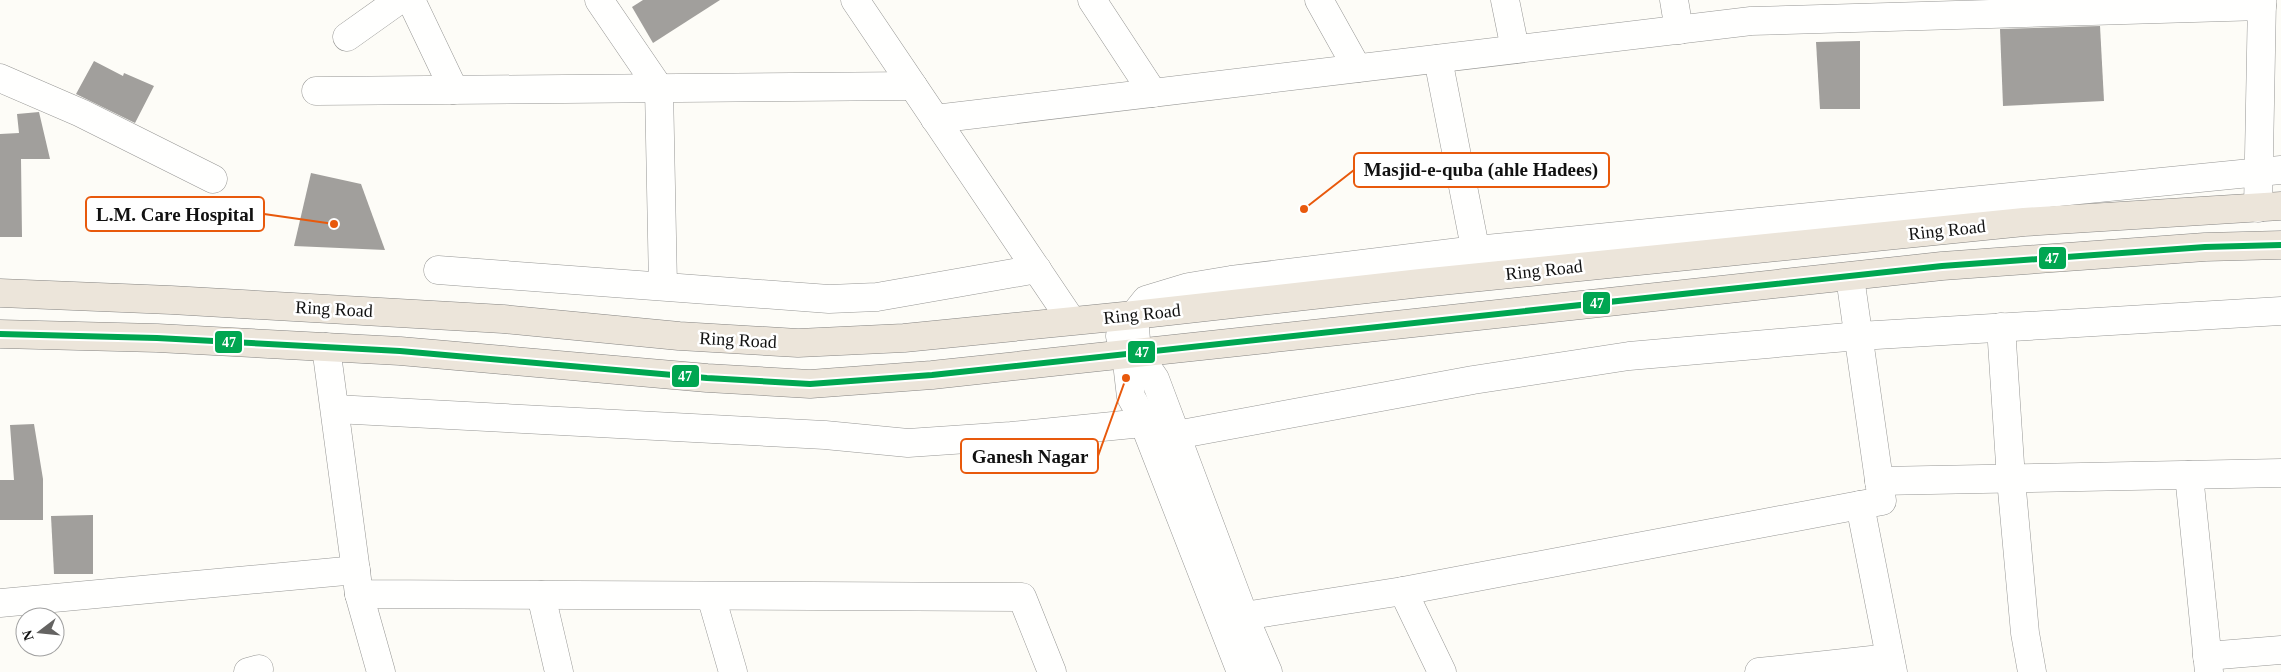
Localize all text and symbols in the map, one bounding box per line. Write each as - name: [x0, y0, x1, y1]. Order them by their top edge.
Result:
- callout: Masjid-e-quba (ahle Hadees): [1354, 153, 1609, 187]
- text: Masjid-e-quba (ahle Hadees): [1364, 159, 1598, 181]
- callout: L.M. Care Hospital: [86, 197, 264, 231]
- text: L.M. Care Hospital: [96, 204, 254, 225]
- street label: Ring Road: [1907, 216, 1987, 244]
- line badge: 47: [2038, 246, 2067, 270]
- text: 47: [2045, 251, 2059, 266]
- street label: Ring Road: [1504, 256, 1584, 284]
- line badge: 47: [1582, 291, 1611, 315]
- text: 47: [1590, 296, 1604, 311]
- street label: Ring Road: [295, 297, 373, 321]
- street label: Ring Road: [1102, 300, 1182, 328]
- street label: Ring Road: [699, 328, 777, 352]
- line badge: 47: [214, 330, 243, 354]
- text: 47: [222, 335, 236, 350]
- line badge: 47: [1127, 340, 1156, 364]
- text: 47: [1135, 345, 1149, 360]
- line badge: 47: [671, 364, 700, 388]
- text: 47: [678, 369, 692, 384]
- callout: Ganesh Nagar: [961, 439, 1098, 473]
- text: Ganesh Nagar: [972, 446, 1089, 467]
- north arrow: [15, 607, 65, 657]
- text: N: [19, 629, 37, 642]

